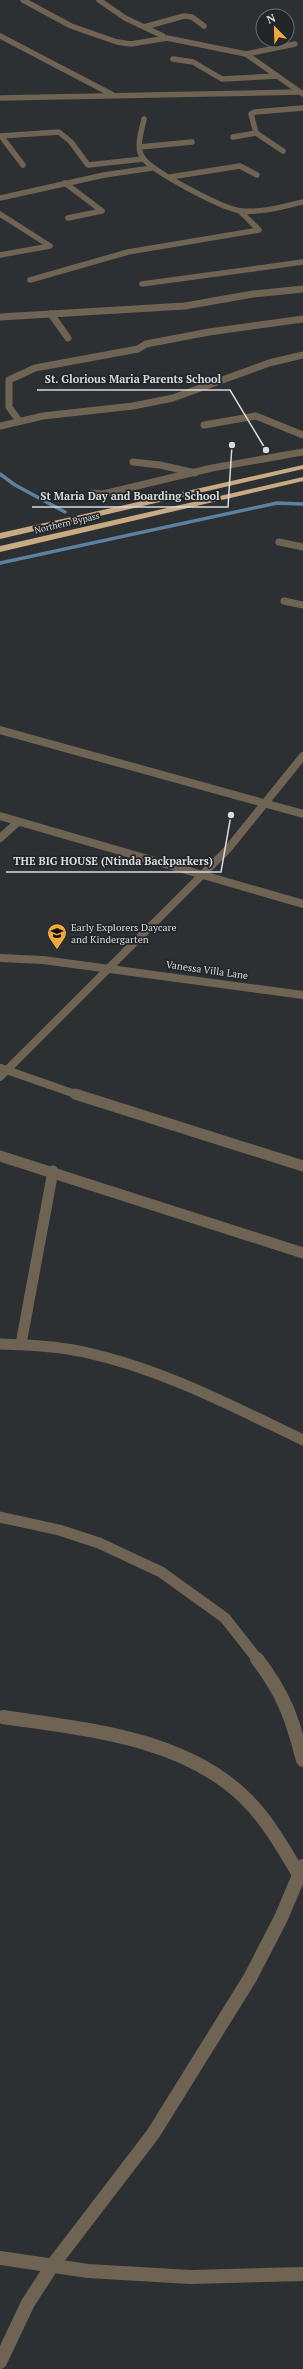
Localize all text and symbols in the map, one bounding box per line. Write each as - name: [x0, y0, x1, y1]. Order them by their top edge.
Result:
- north arrow: [255, 8, 295, 48]
- text: N: [265, 10, 278, 27]
- callout: St. Glorious Maria Parents School: [37, 367, 230, 390]
- text: St. Glorious Maria Parents School: [45, 372, 221, 386]
- callout: St Maria Day and Boarding School: [32, 484, 228, 507]
- text: St Maria Day and Boarding School: [40, 489, 220, 503]
- street label: Northern Bypass: [33, 510, 101, 536]
- callout: THE BIG HOUSE (Ntinda Backparkers): [6, 849, 221, 872]
- text: THE BIG HOUSE (Ntinda Backparkers): [13, 854, 213, 868]
- place label: Early Explorers Daycare and Kindergarten: [71, 921, 176, 946]
- school or university icon: Early Explorers Daycare and Kindergarten: [46, 922, 68, 950]
- street label: Vanessa Villa Lane: [165, 958, 249, 982]

